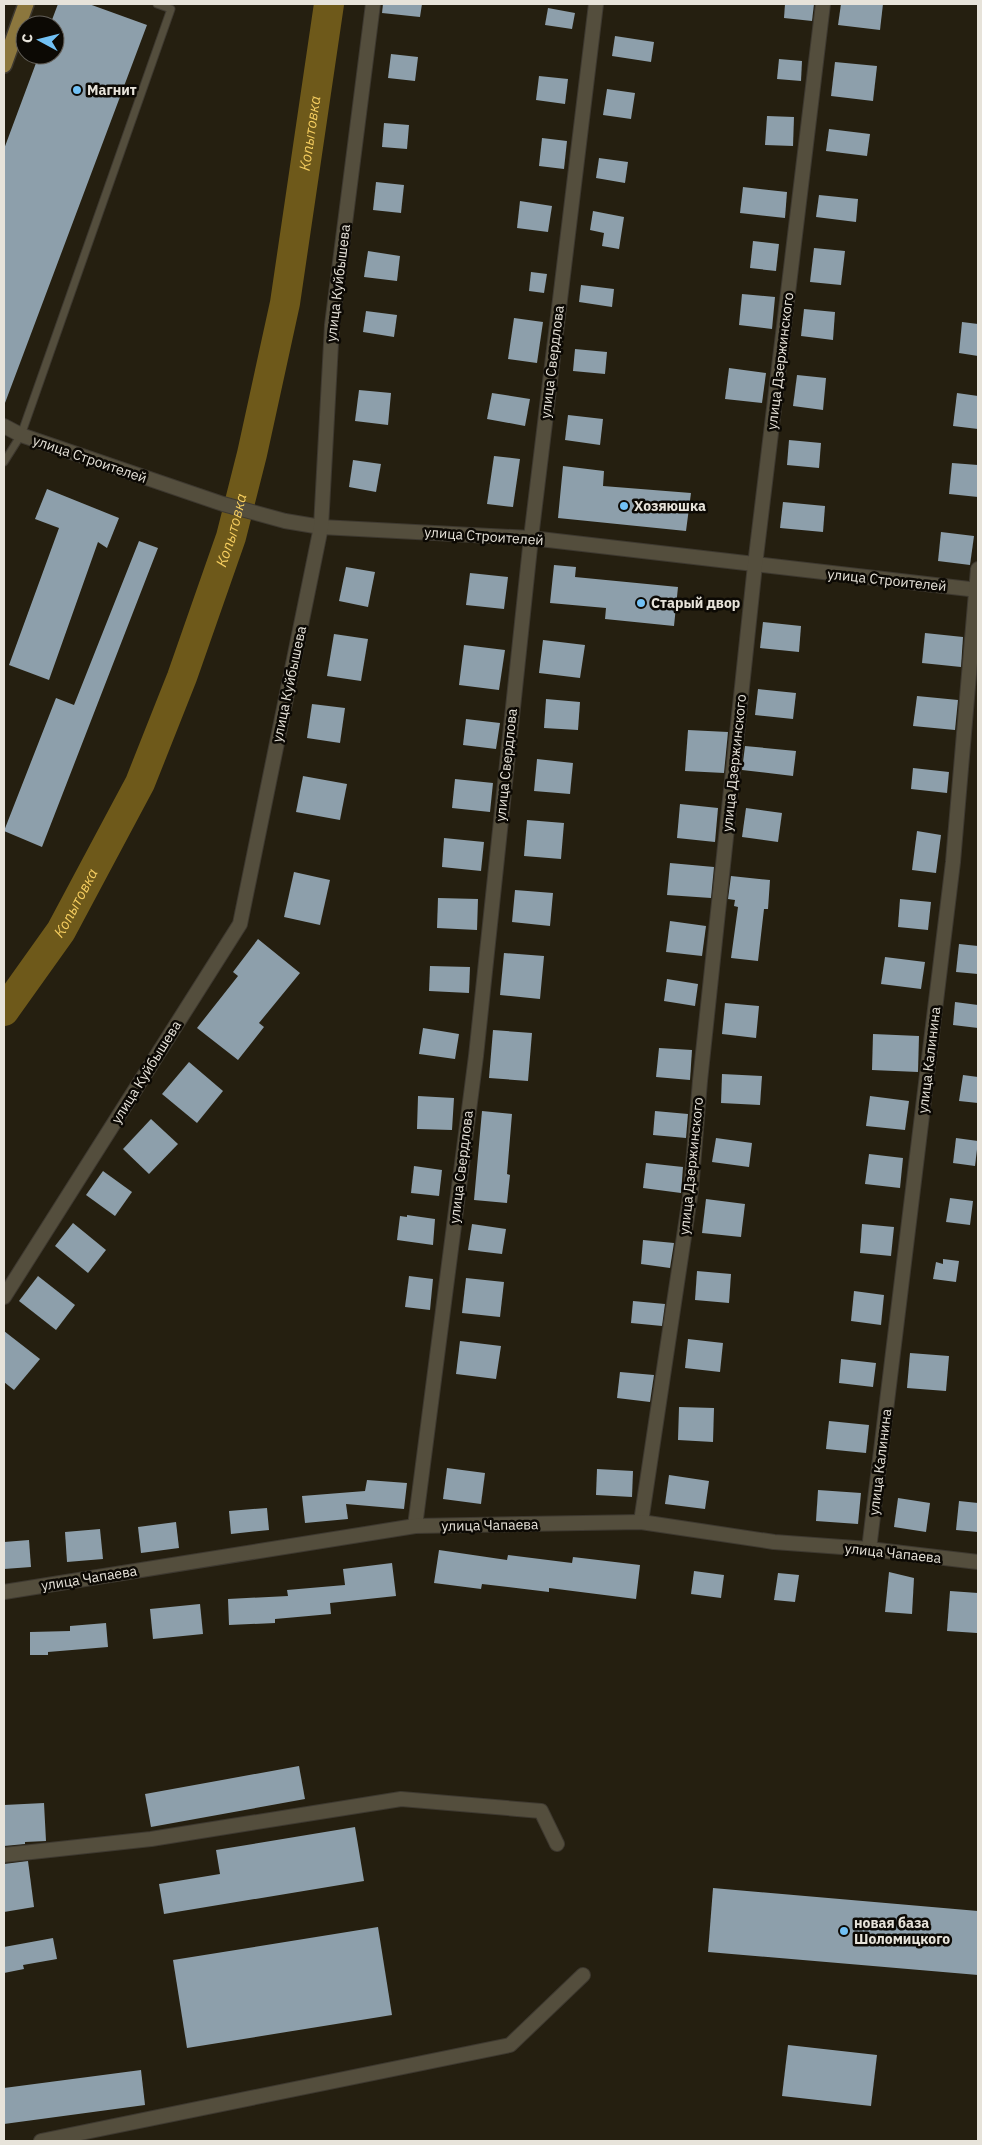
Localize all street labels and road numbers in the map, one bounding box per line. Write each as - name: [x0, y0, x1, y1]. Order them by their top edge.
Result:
- street label: улица Куйбышева: [322, 223, 354, 343]
- street label: улица Дзержинского: [763, 291, 797, 431]
- street label: улица Свердлова: [536, 304, 568, 420]
- street label: улица Строителей: [31, 431, 149, 487]
- street label: улица Строителей: [424, 523, 544, 549]
- street label: улица Строителей: [827, 565, 947, 595]
- street label: улица Куйбышева: [268, 624, 310, 744]
- street label: улица Дзержинского: [718, 693, 750, 833]
- street label: улица Свердлова: [491, 707, 521, 823]
- street label: улица Калинина: [914, 1005, 945, 1114]
- street label: улица Куйбышева: [107, 1017, 185, 1127]
- street label: улица Дзержинского: [675, 1096, 707, 1236]
- street label: улица Свердлова: [445, 1109, 477, 1225]
- street label: улица Калинина: [865, 1407, 896, 1516]
- street label: улица Чапаева: [441, 1515, 539, 1535]
- street label: улица Чапаева: [844, 1539, 943, 1567]
- street label: улица Чапаева: [40, 1561, 139, 1594]

